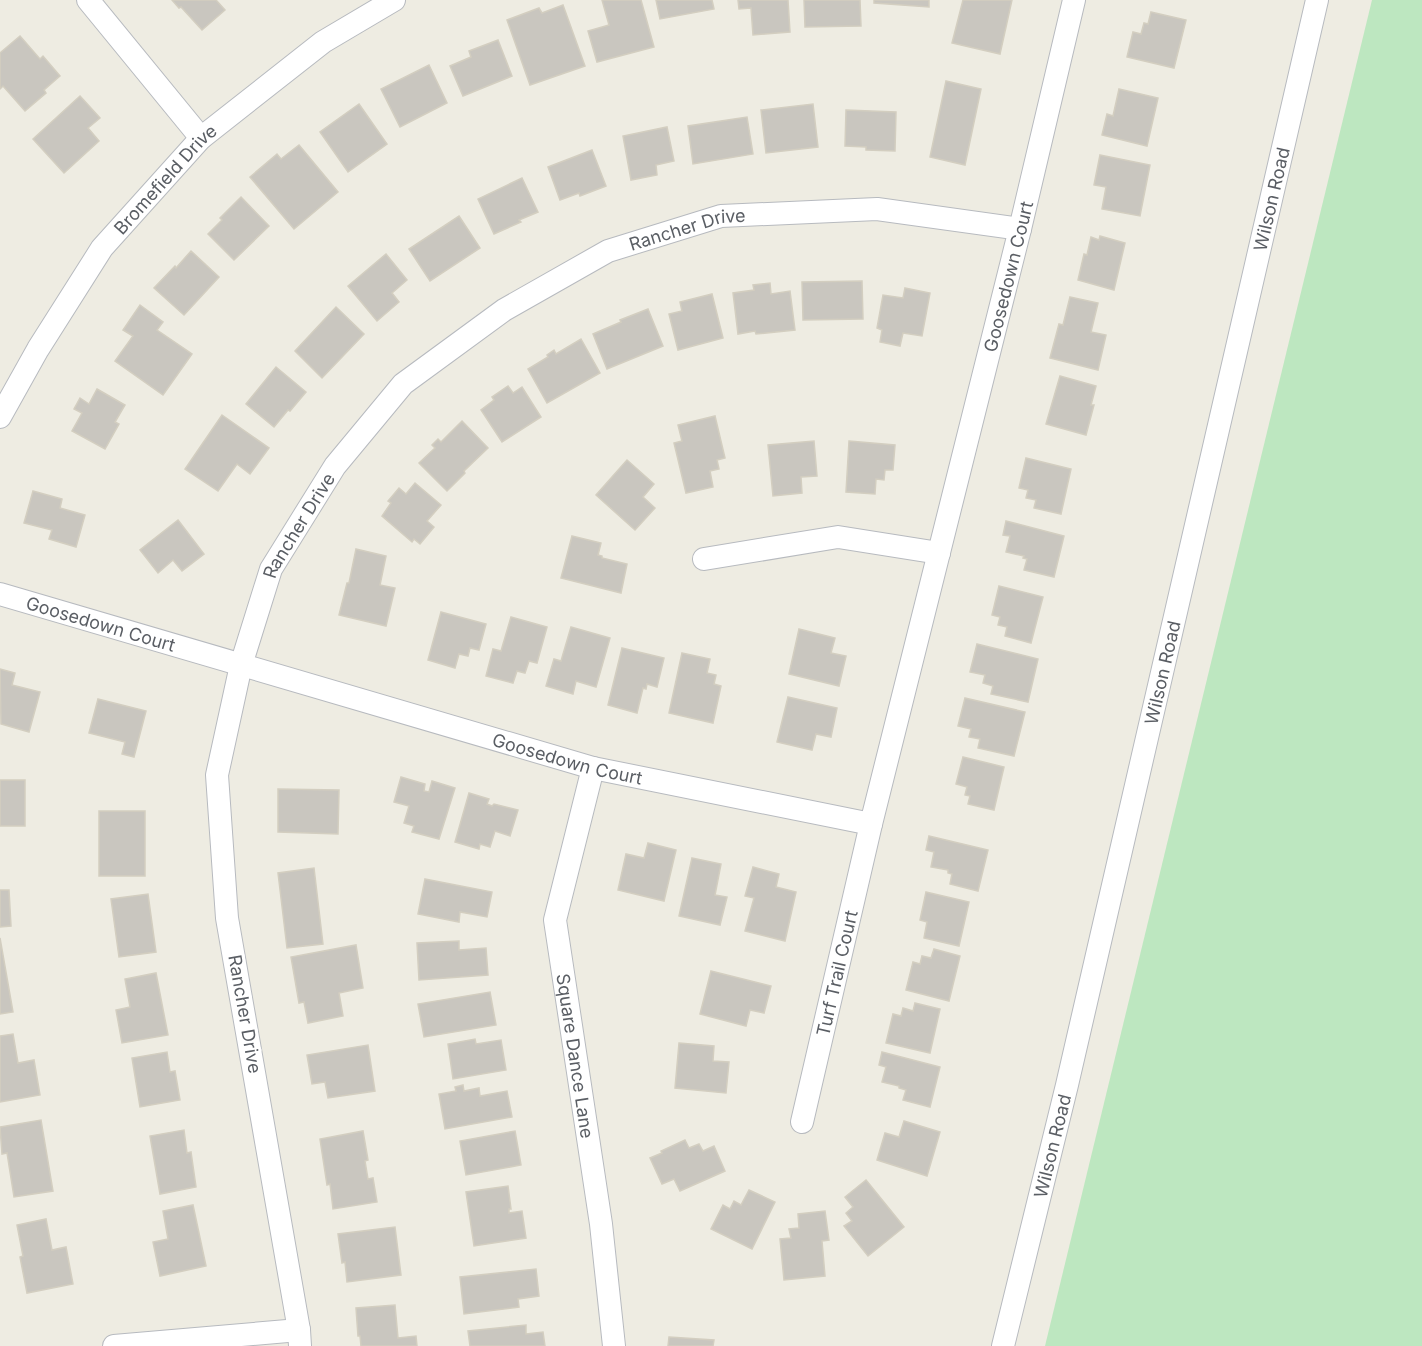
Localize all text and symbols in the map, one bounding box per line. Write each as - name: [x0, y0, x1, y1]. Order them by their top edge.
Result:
- street label: Bromefield Drive: [109, 120, 220, 238]
- street label: Wilson Road: [1249, 145, 1293, 253]
- street label: Goosedown Court: [979, 199, 1037, 354]
- street label: Rancher Drive: [626, 204, 746, 254]
- street label: Rancher Drive: [258, 469, 339, 581]
- street label: Goosedown Court: [24, 592, 178, 655]
- street label: Wilson Road: [1140, 619, 1184, 727]
- street label: Goosedown Court: [490, 729, 644, 788]
- street label: Turf Trail Court: [812, 908, 861, 1038]
- street label: Rancher Drive: [224, 953, 266, 1075]
- street label: Square Dance Lane: [553, 972, 598, 1140]
- street label: Wilson Road: [1029, 1092, 1075, 1200]

